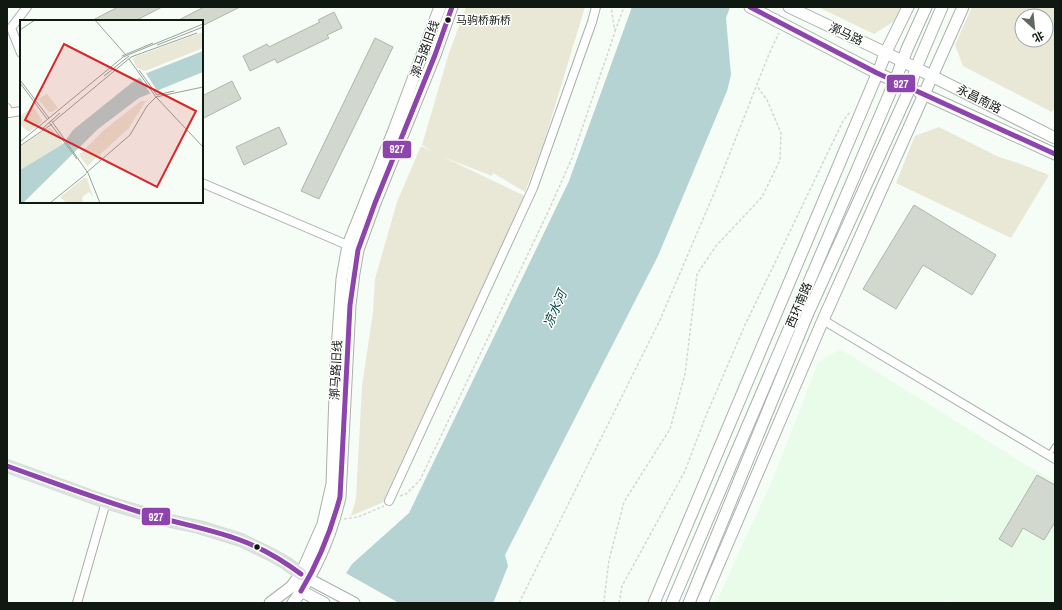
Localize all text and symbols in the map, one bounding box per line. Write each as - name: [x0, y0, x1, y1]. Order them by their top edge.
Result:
- north arrow: [1014, 8, 1054, 48]
- place label: 马驹桥新桥: [456, 13, 511, 27]
- marker: 马驹桥新桥: [443, 15, 453, 25]
- street label: 漷马路旧线: [407, 18, 443, 80]
- street label: 漷马路: [826, 19, 866, 49]
- inset map: [20, 20, 203, 203]
- text: 北: [1030, 28, 1047, 46]
- line badge: 927: [886, 74, 916, 93]
- text: 927: [893, 77, 909, 91]
- street label: 永昌南路: [954, 81, 1004, 117]
- line badge: 927: [382, 140, 412, 159]
- text: 927: [389, 142, 405, 156]
- street label: 西环南路: [782, 280, 816, 330]
- water label: 凉水河: [540, 285, 572, 330]
- street label: 漷马路旧线: [326, 340, 346, 400]
- line badge: 927: [141, 507, 171, 526]
- text: 927: [148, 510, 164, 524]
- unlabelled marker: [252, 542, 262, 552]

